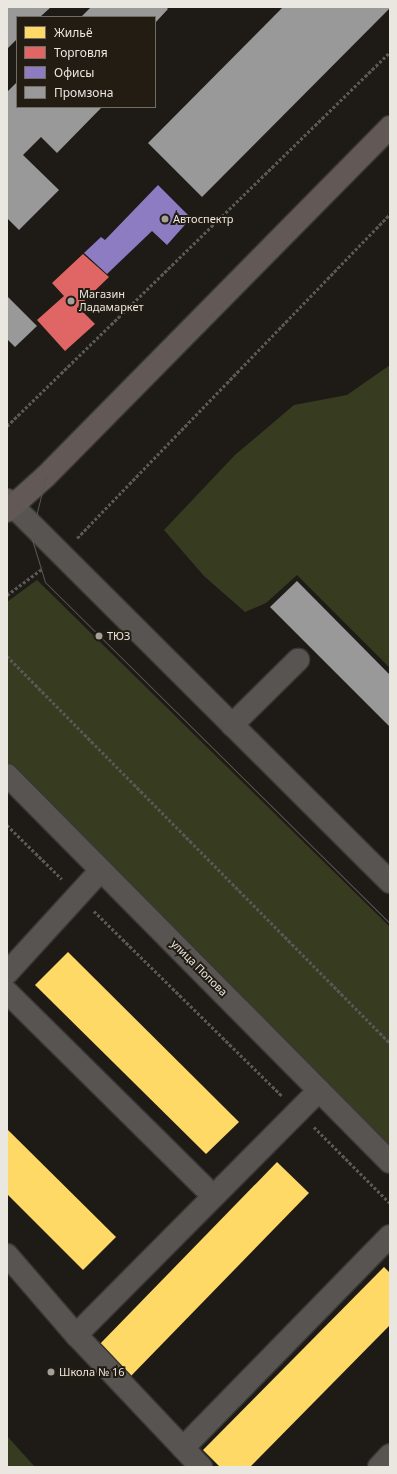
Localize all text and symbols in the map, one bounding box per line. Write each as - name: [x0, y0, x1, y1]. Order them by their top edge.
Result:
- legend: [16, 16, 156, 108]
- text: Жильё: [54, 24, 93, 41]
- text: Торговля: [54, 44, 108, 61]
- text: Офисы: [54, 64, 94, 81]
- text: Промзона: [54, 84, 113, 101]
- place label: Автоспектр: [173, 212, 233, 226]
- marker: Автоспектр: [160, 214, 170, 224]
- place label: Магазин Ладамаркет: [79, 288, 144, 314]
- marker: Магазин Ладамаркет: [66, 296, 76, 306]
- place label: ТЮЗ: [107, 629, 130, 643]
- marker: ТЮЗ: [94, 631, 104, 641]
- street label: улица Попова: [168, 937, 230, 999]
- place label: Школа № 16: [59, 1365, 125, 1379]
- marker: Школа № 16: [46, 1367, 56, 1377]

